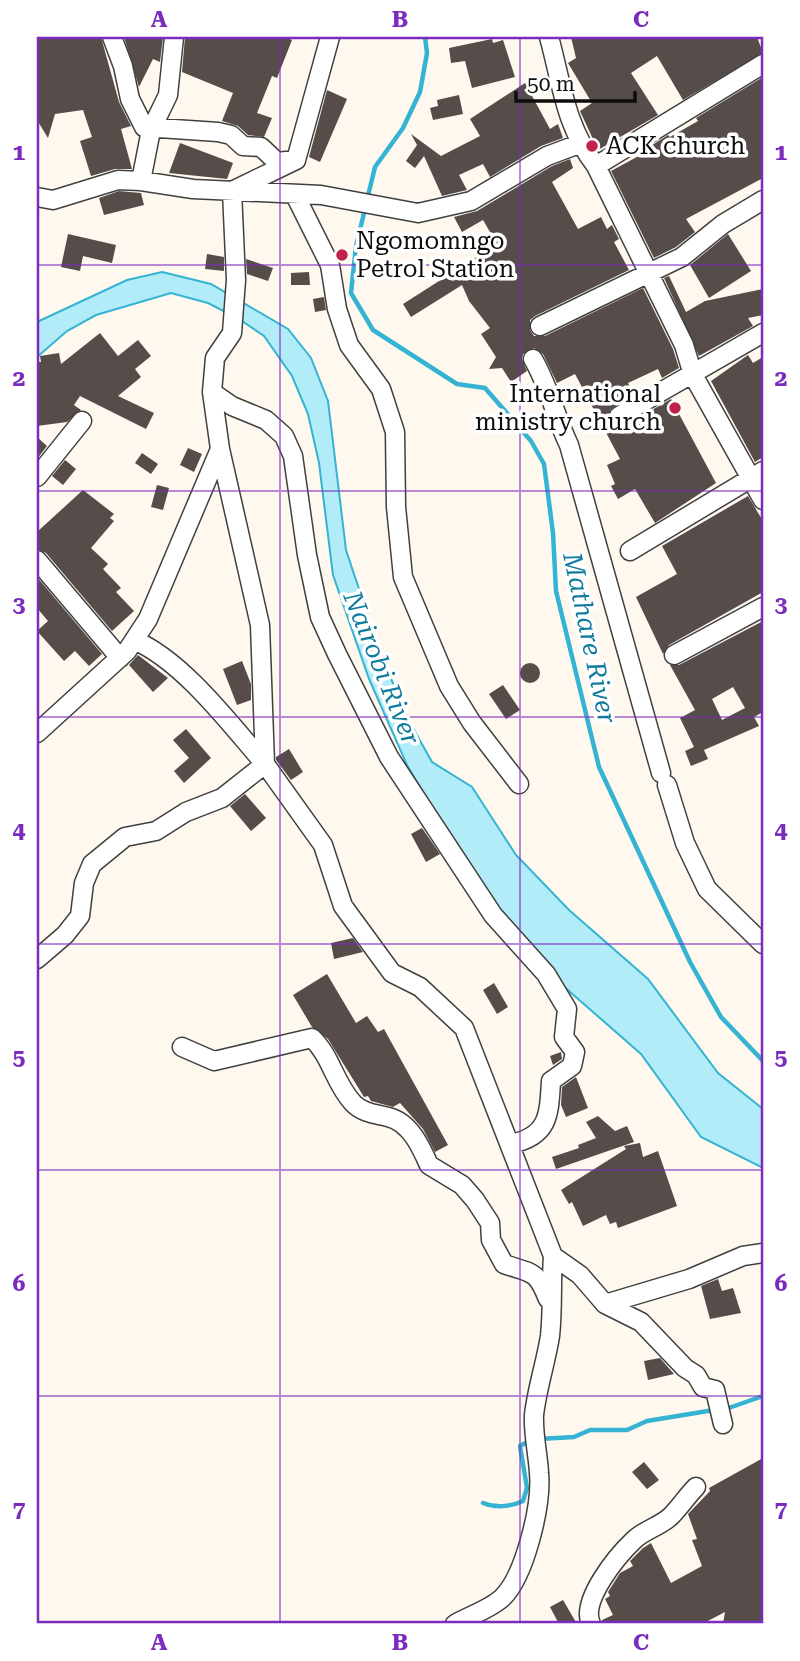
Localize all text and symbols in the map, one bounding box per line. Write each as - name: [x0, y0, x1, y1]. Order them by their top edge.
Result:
- text: A: [151, 6, 168, 33]
- text: B: [392, 6, 408, 33]
- text: C: [633, 6, 649, 33]
- scale bar: [516, 60, 636, 104]
- text: 50 m: [527, 72, 575, 96]
- place label: ACK church: [606, 132, 745, 160]
- marker: ACK church: [584, 138, 600, 154]
- text: 1: [13, 139, 26, 166]
- text: 1: [775, 139, 788, 166]
- place label: Ngomomngo Petrol Station: [356, 227, 514, 283]
- marker: Ngomomngo Petrol Station: [334, 247, 350, 263]
- text: 2: [13, 365, 25, 392]
- text: 2: [775, 365, 787, 392]
- place label: International ministry church: [475, 380, 661, 436]
- marker: International ministry church: [667, 400, 683, 416]
- water label: Mathare River: [557, 549, 623, 726]
- water label: Nairobi River: [337, 586, 426, 749]
- text: 3: [13, 591, 26, 618]
- text: 3: [775, 591, 788, 618]
- text: 4: [13, 817, 26, 844]
- text: 4: [775, 817, 788, 844]
- text: 5: [13, 1044, 26, 1071]
- text: 5: [775, 1044, 788, 1071]
- text: 6: [13, 1270, 26, 1297]
- text: 6: [775, 1270, 788, 1297]
- text: 7: [13, 1496, 26, 1523]
- text: 7: [775, 1496, 788, 1523]
- text: A: [151, 1629, 168, 1656]
- text: B: [392, 1629, 408, 1656]
- text: C: [633, 1629, 649, 1656]

